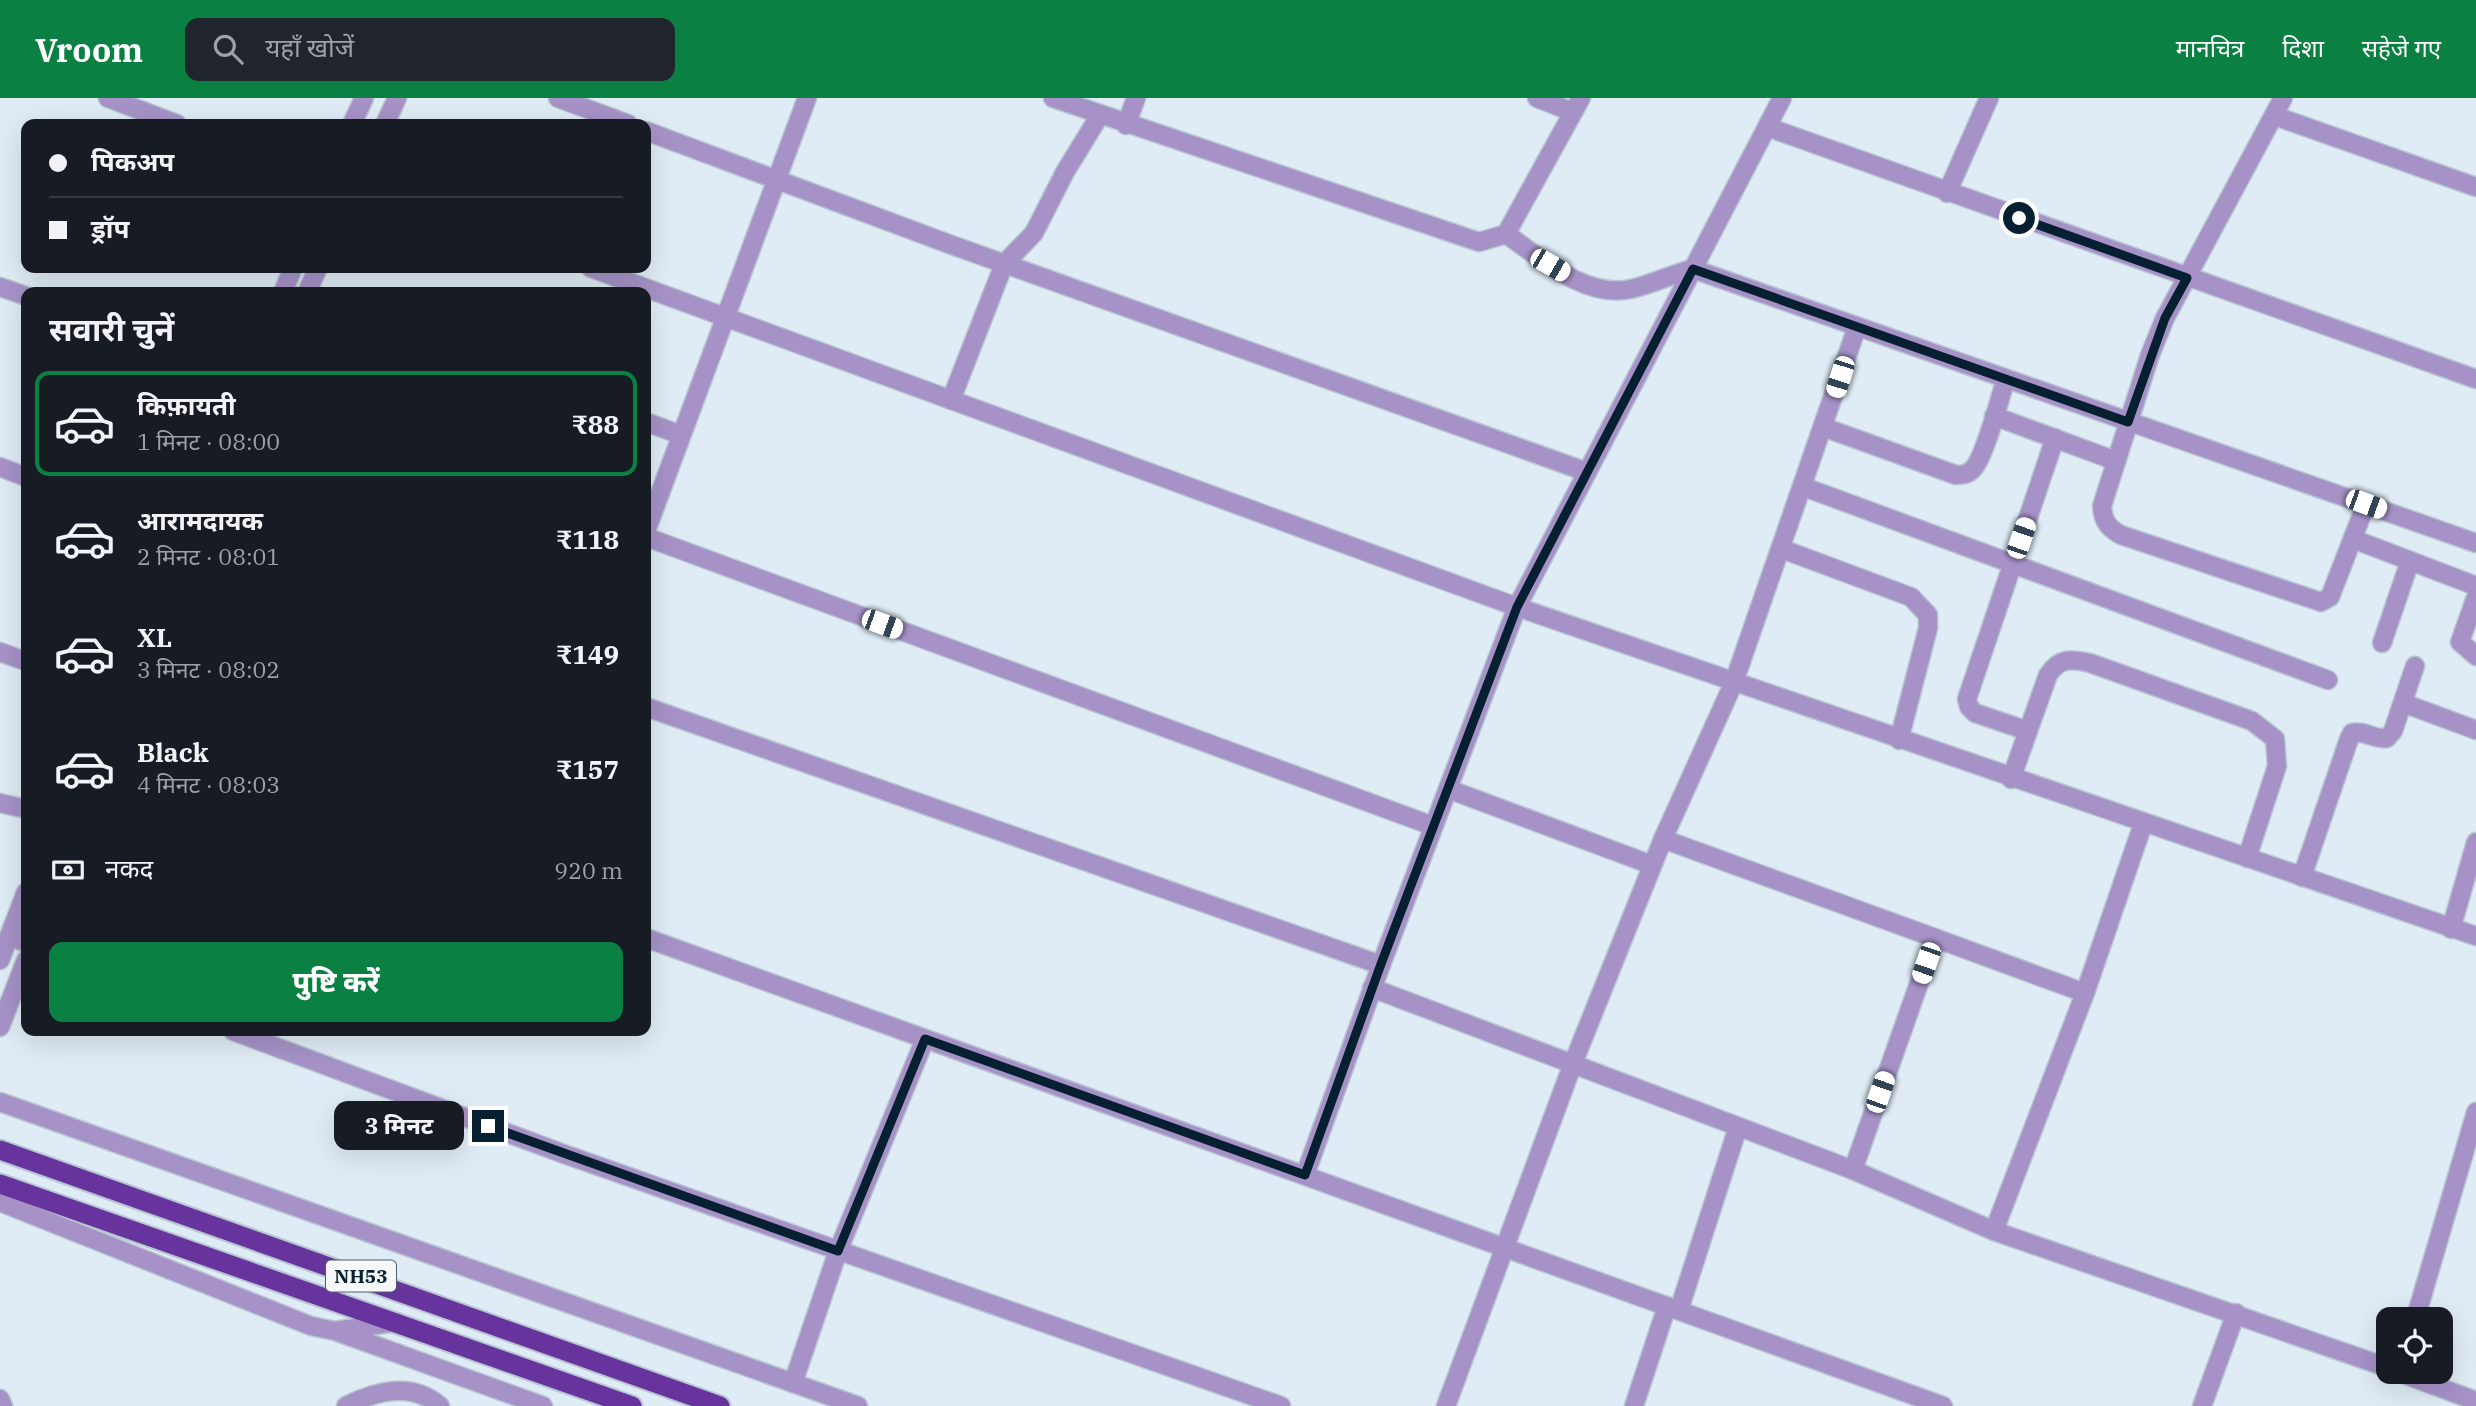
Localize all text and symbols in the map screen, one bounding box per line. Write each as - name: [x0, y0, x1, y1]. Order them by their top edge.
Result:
- search box: [185, 18, 675, 81]
- text: Vroom: [35, 28, 143, 71]
- icon: search: [209, 30, 247, 68]
- text: यहाँ खोजें: [265, 30, 354, 64]
- text: मानचित्र: [2176, 32, 2244, 64]
- text: दिशा: [2282, 32, 2324, 64]
- text: सहेजे गए: [2362, 32, 2441, 64]
- text: पिकअप: [91, 144, 174, 178]
- route start: [2003, 202, 2035, 234]
- text: ड्रॉप: [91, 211, 129, 245]
- car: [1527, 245, 1574, 285]
- text: सवारी चुनें: [49, 308, 174, 350]
- car: [1824, 354, 1857, 400]
- text: किफ़ायती: [137, 388, 236, 422]
- icon: car: [53, 392, 116, 455]
- text: ₹88: [571, 407, 619, 441]
- text: 1 मिनट · 08:00: [137, 426, 280, 456]
- car: [2343, 487, 2390, 521]
- text: आरामदायक: [137, 503, 263, 537]
- icon: car: [53, 507, 116, 570]
- car: [2005, 515, 2038, 561]
- text: ₹118: [556, 522, 619, 556]
- text: 2 मिनट · 08:01: [137, 541, 280, 571]
- car: [859, 607, 906, 641]
- text: XL: [137, 620, 172, 654]
- icon: car: [53, 622, 116, 685]
- text: ₹149: [556, 637, 619, 671]
- text: 3 मिनट · 08:02: [137, 654, 280, 684]
- text: Black: [137, 735, 209, 769]
- icon: car: [53, 737, 116, 800]
- text: ₹157: [556, 752, 619, 786]
- text: 4 मिनट · 08:03: [137, 769, 280, 799]
- icon: cash: [49, 851, 87, 889]
- text: नकद: [105, 851, 153, 885]
- text: 920 m: [554, 855, 623, 885]
- car: [1910, 940, 1943, 986]
- button: पुष्टि करें: [49, 942, 623, 1022]
- car: [1864, 1069, 1897, 1115]
- callout: 3 मिनट: [334, 1102, 463, 1150]
- text: 3 मिनट: [365, 1110, 433, 1140]
- route end: [472, 1110, 504, 1142]
- road number: NH53: [326, 1260, 396, 1292]
- map controls: [2376, 1307, 2453, 1384]
- button: locate: [2376, 1307, 2453, 1384]

